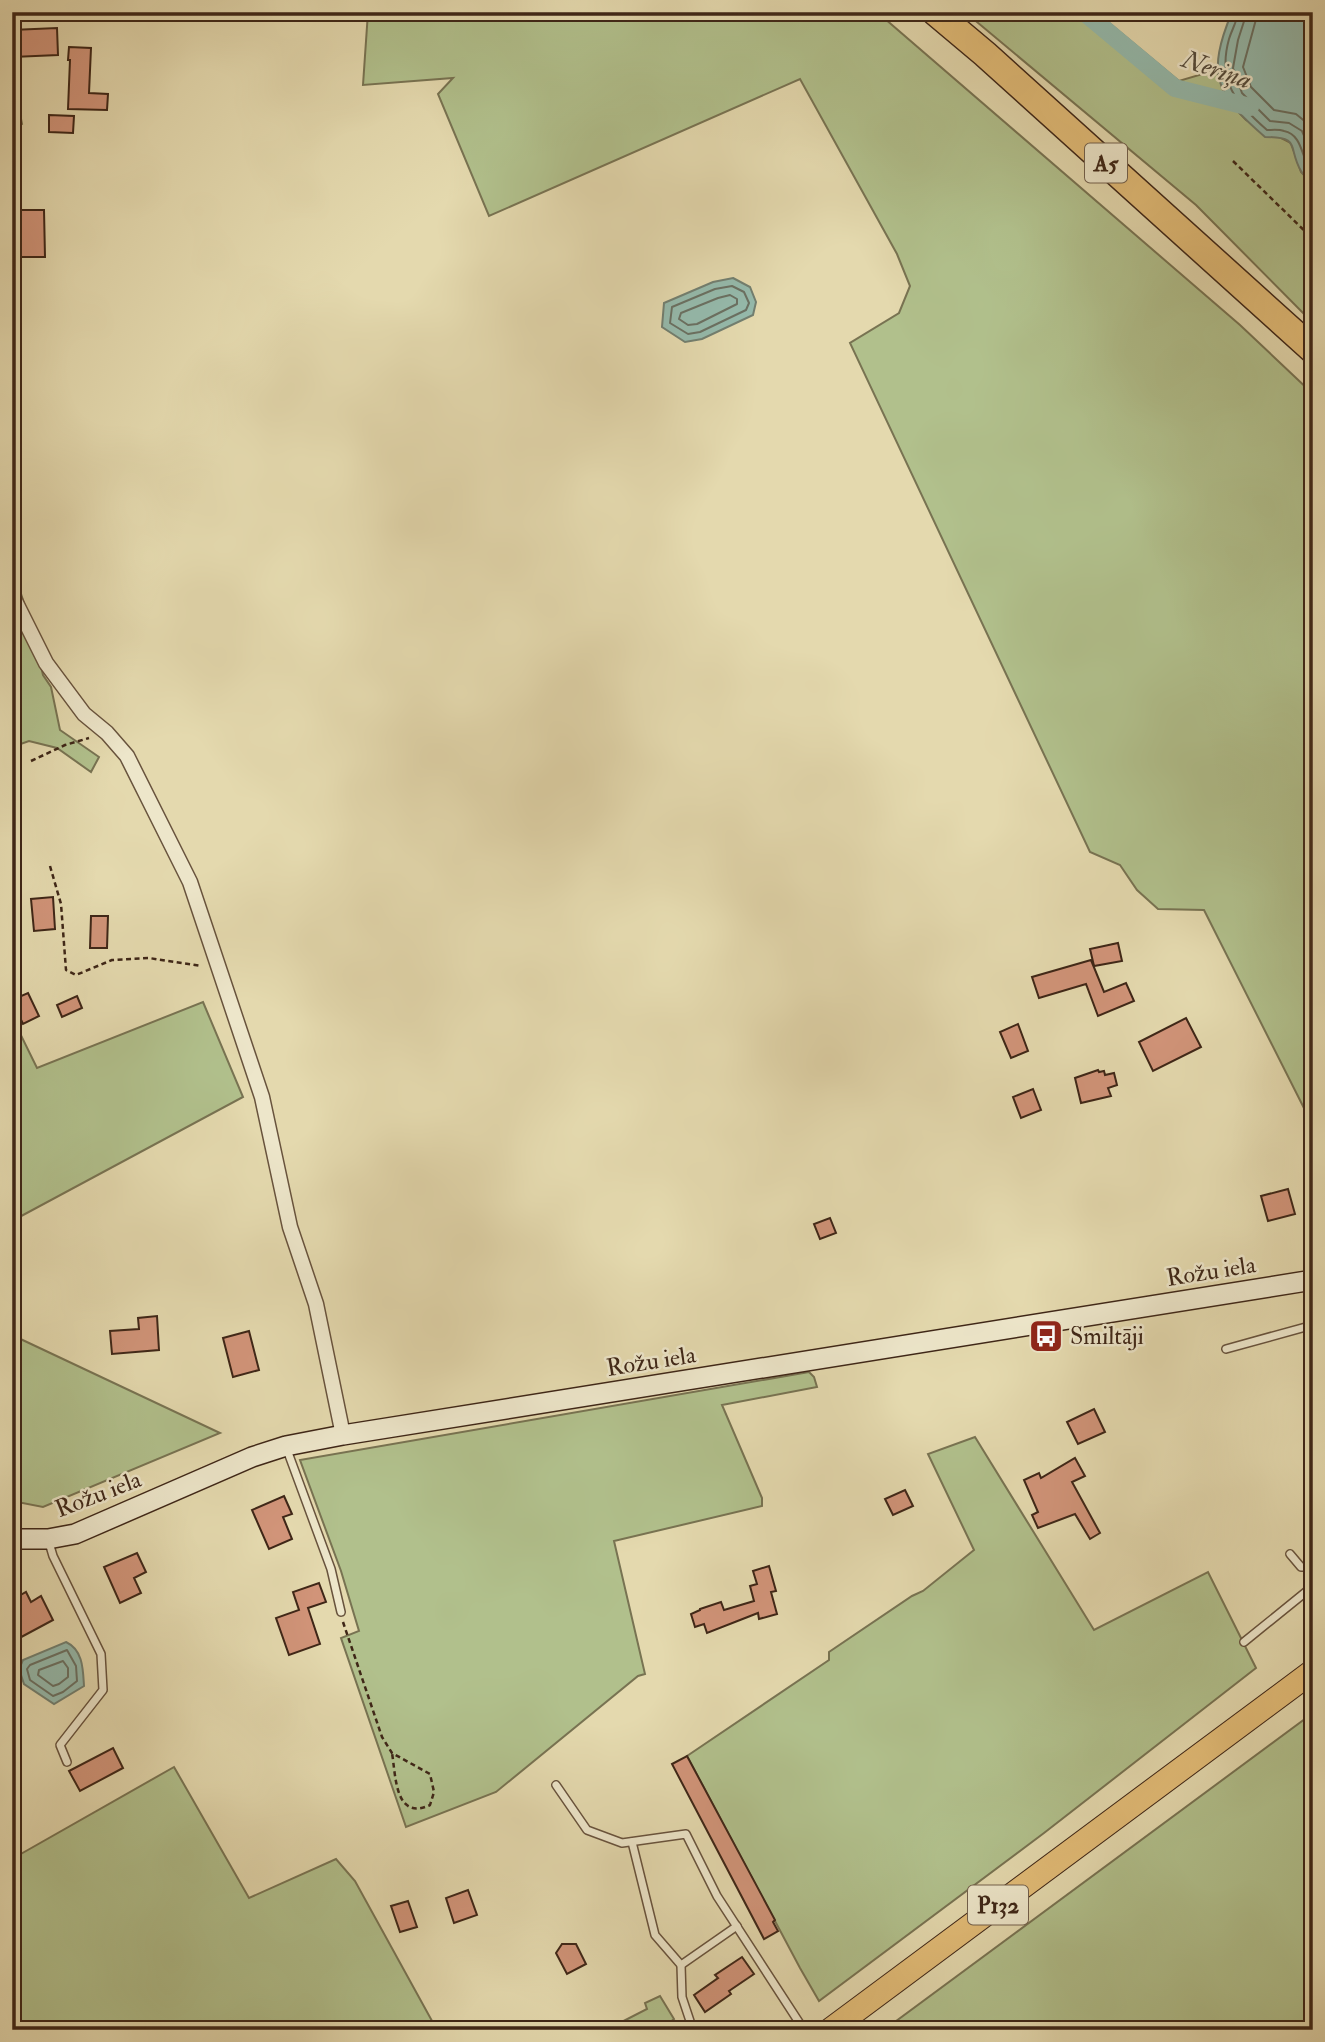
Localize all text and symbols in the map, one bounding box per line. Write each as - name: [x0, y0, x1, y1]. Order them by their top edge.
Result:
- water label: Neriņa: [1176, 43, 1255, 97]
- road number: A5: [1085, 144, 1127, 182]
- street label: Rožu iela: [1164, 1249, 1259, 1294]
- bus stop icon: Smiltāji: [1027, 1317, 1065, 1355]
- place label: Smiltāji: [1070, 1321, 1144, 1352]
- street label: Rožu iela: [604, 1339, 699, 1384]
- street label: Rožu iela: [51, 1463, 147, 1525]
- road number: P132: [968, 1886, 1028, 1924]

